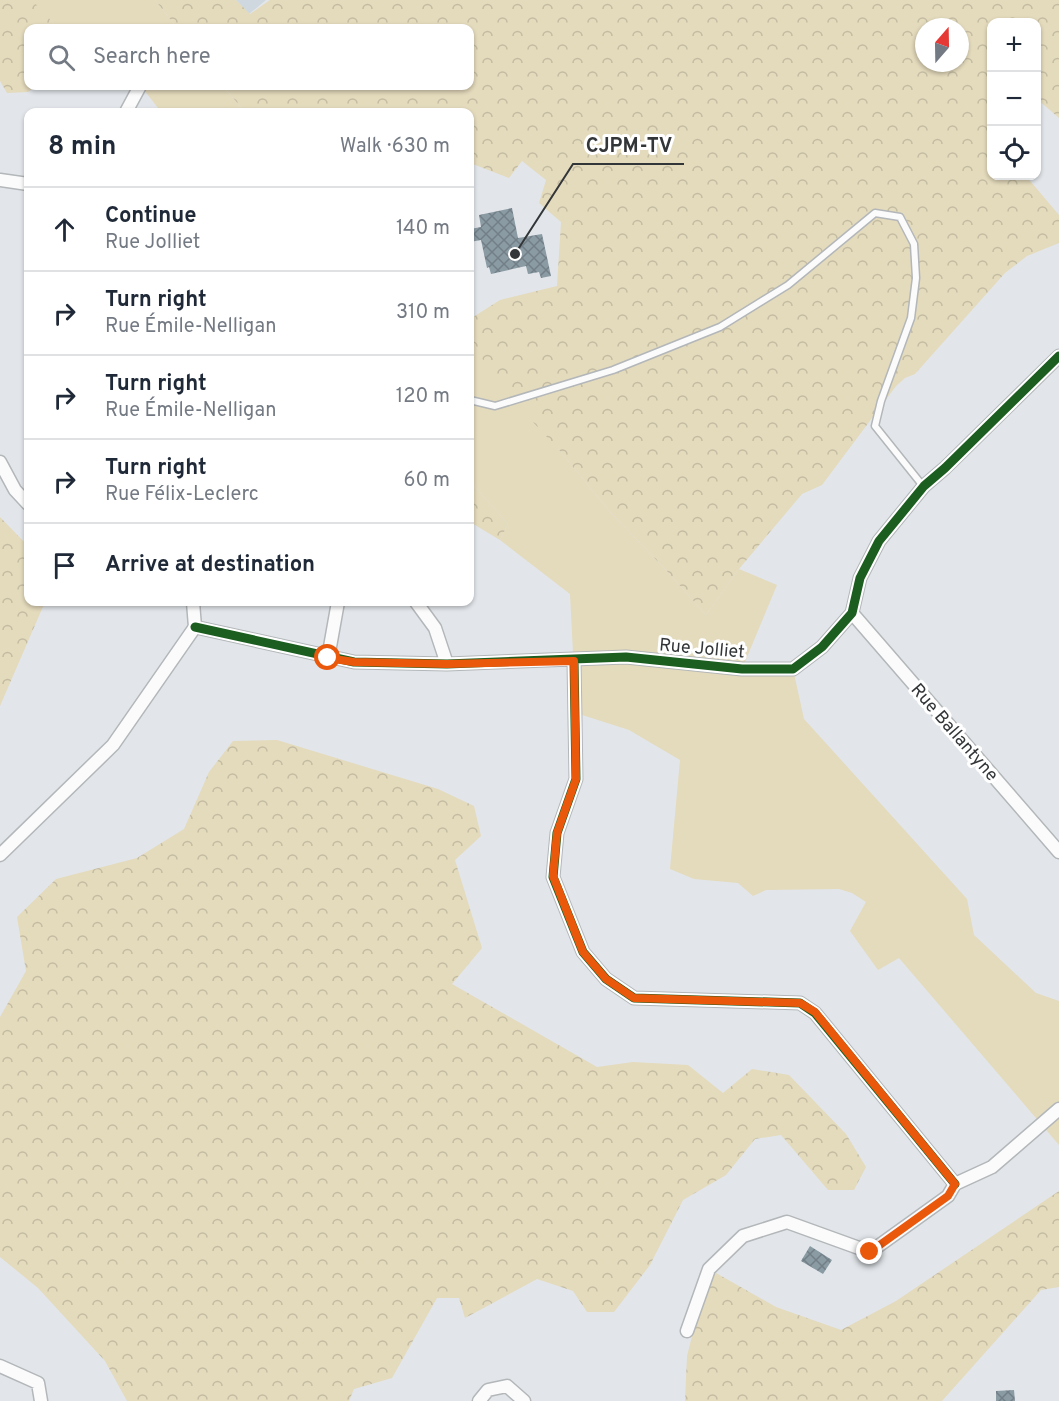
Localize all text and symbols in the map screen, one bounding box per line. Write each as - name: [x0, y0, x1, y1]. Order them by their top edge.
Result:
- north arrow: [915, 18, 969, 72]
- map controls: [987, 18, 1041, 180]
- button: +: [987, 18, 1041, 72]
- search box: [24, 24, 474, 90]
- icon: search: [45, 41, 78, 74]
- text: Search here: [93, 44, 211, 71]
- button: −: [987, 72, 1041, 126]
- callout: CJPM-TV: [573, 126, 684, 164]
- button: locate: [987, 126, 1041, 180]
- text: 8 min: [48, 131, 116, 164]
- text: Walk · 630 m: [340, 134, 450, 160]
- text: CJPM-TV: [586, 134, 672, 160]
- text: Continue: [105, 203, 196, 230]
- icon: ahead: [48, 213, 81, 246]
- text: 140 m: [396, 216, 450, 242]
- text: Rue Jolliet: [105, 230, 200, 256]
- text: Turn right: [105, 287, 207, 314]
- icon: right: [48, 297, 81, 330]
- text: 310 m: [396, 300, 450, 326]
- text: Rue Émile-Nelligan: [105, 314, 276, 340]
- text: Turn right: [105, 371, 207, 398]
- icon: right: [48, 381, 81, 414]
- text: 120 m: [396, 384, 450, 410]
- text: Rue Émile-Nelligan: [105, 398, 276, 424]
- text: Turn right: [105, 455, 207, 482]
- icon: right: [48, 465, 81, 498]
- text: 60 m: [404, 468, 450, 494]
- text: Rue Félix-Leclerc: [105, 482, 259, 508]
- icon: arrive: [48, 549, 81, 582]
- text: Arrive at destination: [105, 552, 315, 579]
- street label: Rue Jolliet: [658, 634, 746, 665]
- route start: [314, 644, 340, 670]
- street label: Rue Ballantyne: [905, 679, 1003, 787]
- route end: [856, 1238, 882, 1264]

